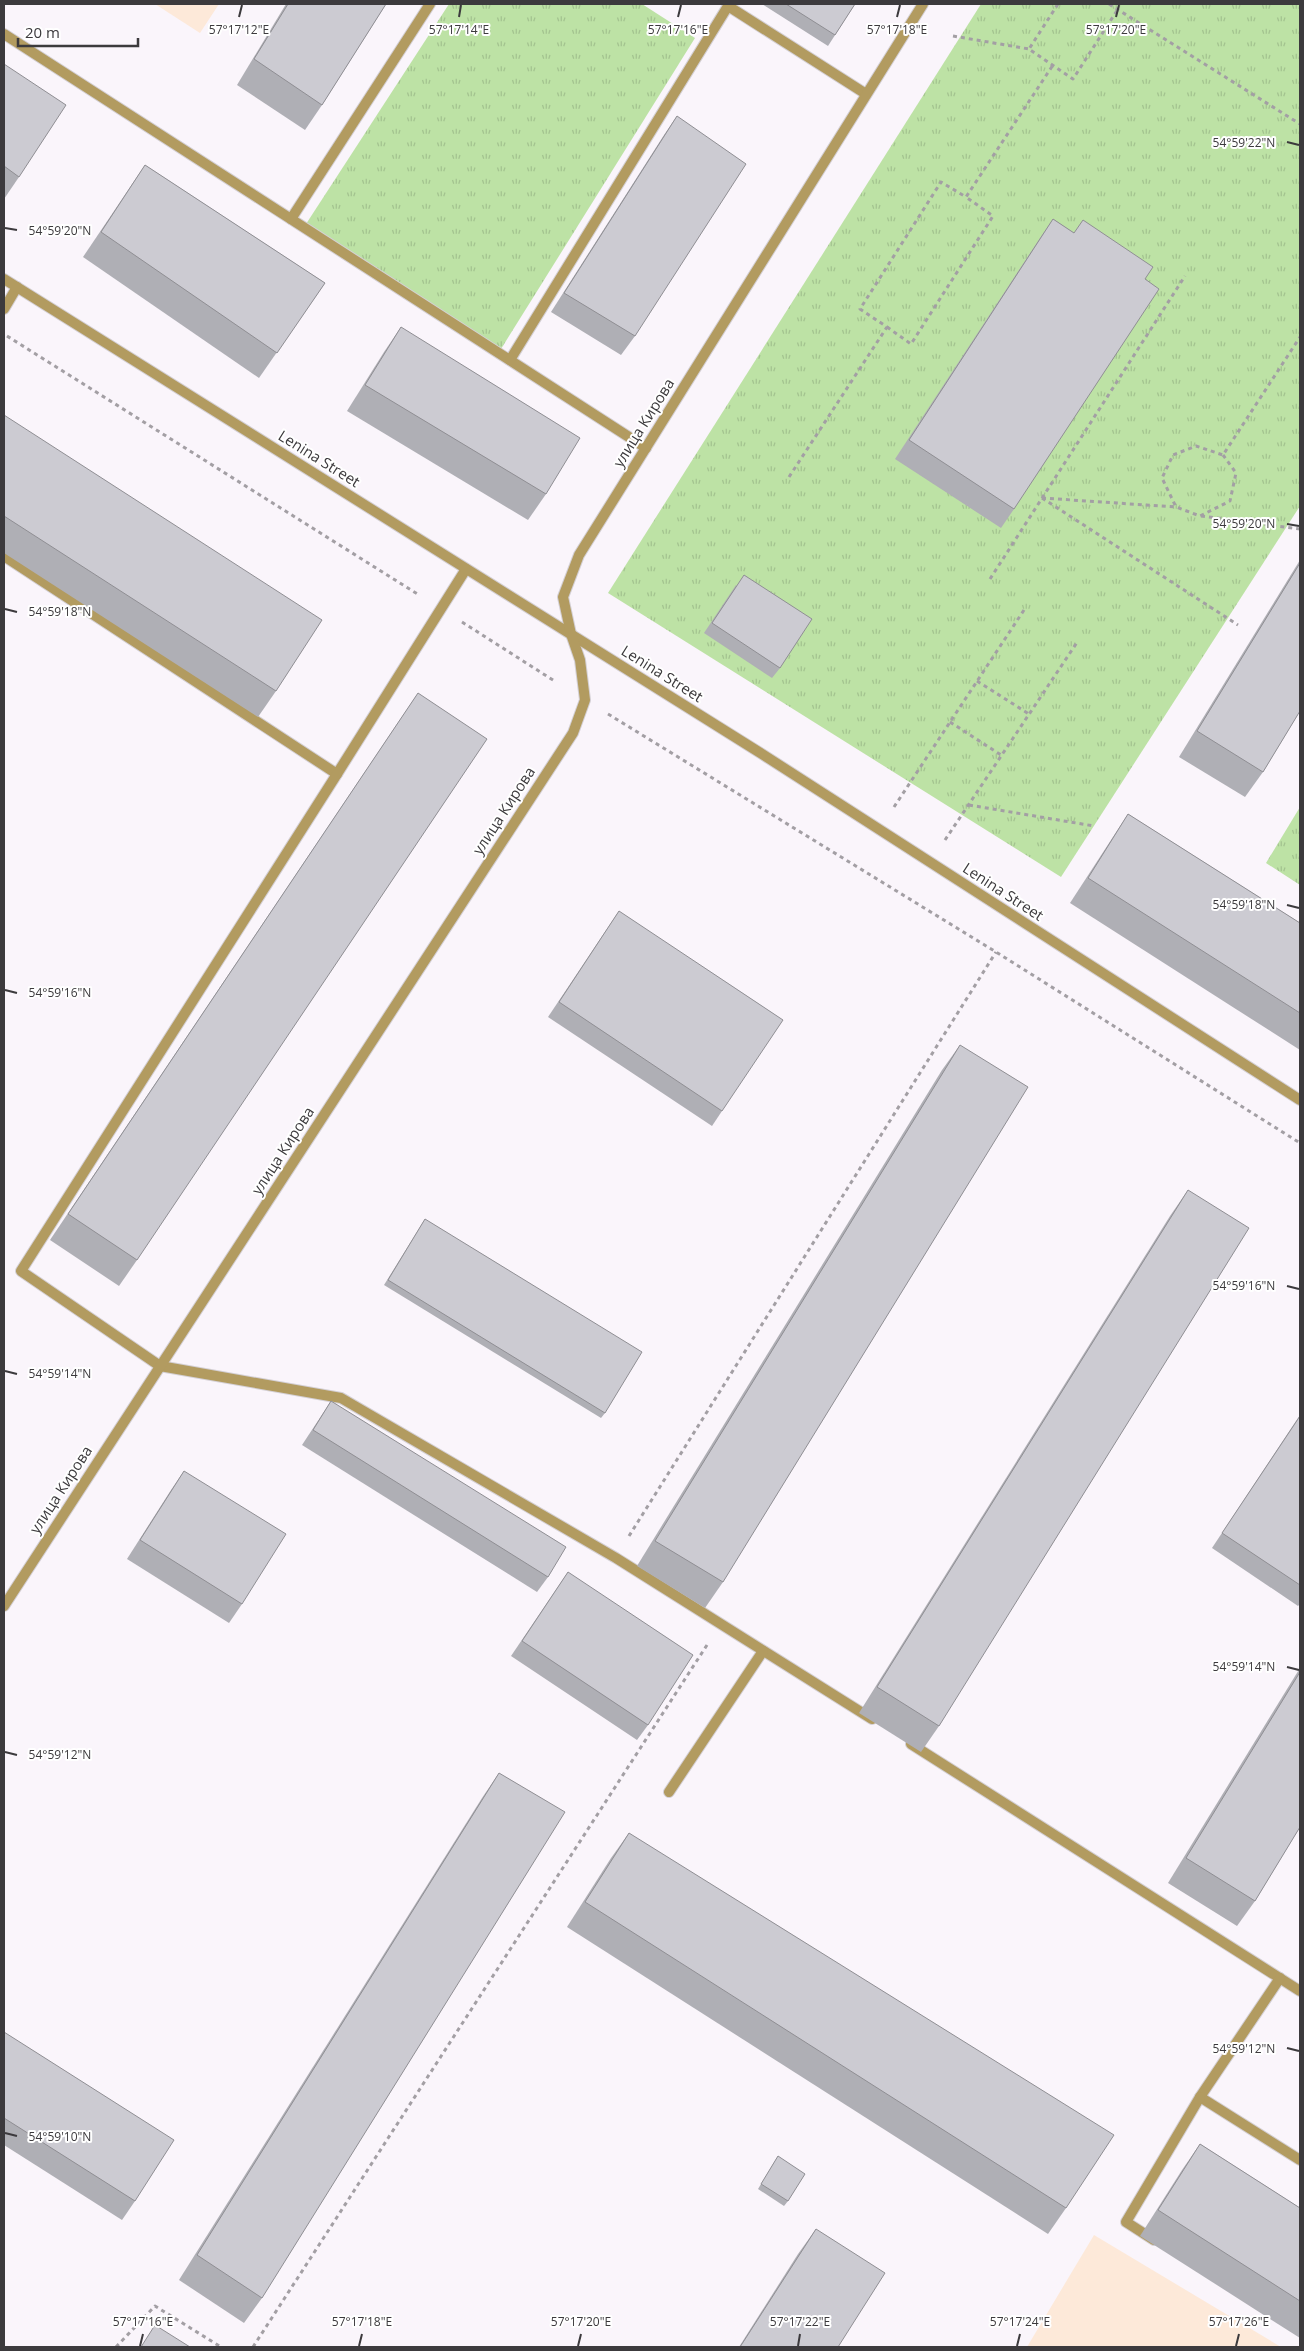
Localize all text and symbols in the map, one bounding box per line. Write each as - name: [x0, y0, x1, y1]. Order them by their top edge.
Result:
- scale bar: [18, 15, 138, 47]
- text: 57°17'12"E: [209, 21, 269, 38]
- text: 57°17'14"E: [429, 21, 489, 38]
- text: 57°17'16"E: [648, 21, 708, 38]
- text: 57°17'18"E: [867, 21, 927, 38]
- text: 57°17'20"E: [1086, 21, 1146, 38]
- text: 20 m: [25, 22, 60, 42]
- text: 54°59'22"N: [1213, 134, 1275, 151]
- text: 54°59'20"N: [29, 222, 91, 239]
- street label: улица Кирова: [608, 374, 678, 471]
- street label: Lenina Street: [275, 425, 364, 491]
- text: 54°59'20"N: [1213, 515, 1275, 532]
- text: 54°59'18"N: [29, 603, 91, 620]
- street label: Lenina Street: [618, 640, 707, 706]
- street label: улица Кирова: [467, 763, 539, 858]
- street label: Lenina Street: [959, 858, 1048, 925]
- text: 54°59'18"N: [1213, 896, 1275, 913]
- text: 54°59'16"N: [29, 984, 91, 1001]
- street label: улица Кирова: [246, 1103, 318, 1198]
- text: 54°59'16"N: [1213, 1277, 1275, 1294]
- text: 54°59'14"N: [29, 1365, 91, 1382]
- street label: улица Кирова: [24, 1442, 96, 1537]
- text: 54°59'14"N: [1213, 1658, 1275, 1675]
- text: 54°59'12"N: [29, 1746, 91, 1763]
- text: 54°59'12"N: [1213, 2040, 1275, 2057]
- text: 54°59'10"N: [29, 2128, 91, 2145]
- text: 57°17'16"E: [113, 2313, 173, 2330]
- text: 57°17'18"E: [332, 2313, 392, 2330]
- text: 57°17'20"E: [551, 2313, 611, 2330]
- text: 57°17'22"E: [770, 2313, 830, 2330]
- text: 57°17'24"E: [990, 2313, 1050, 2330]
- text: 57°17'26"E: [1209, 2313, 1269, 2330]

